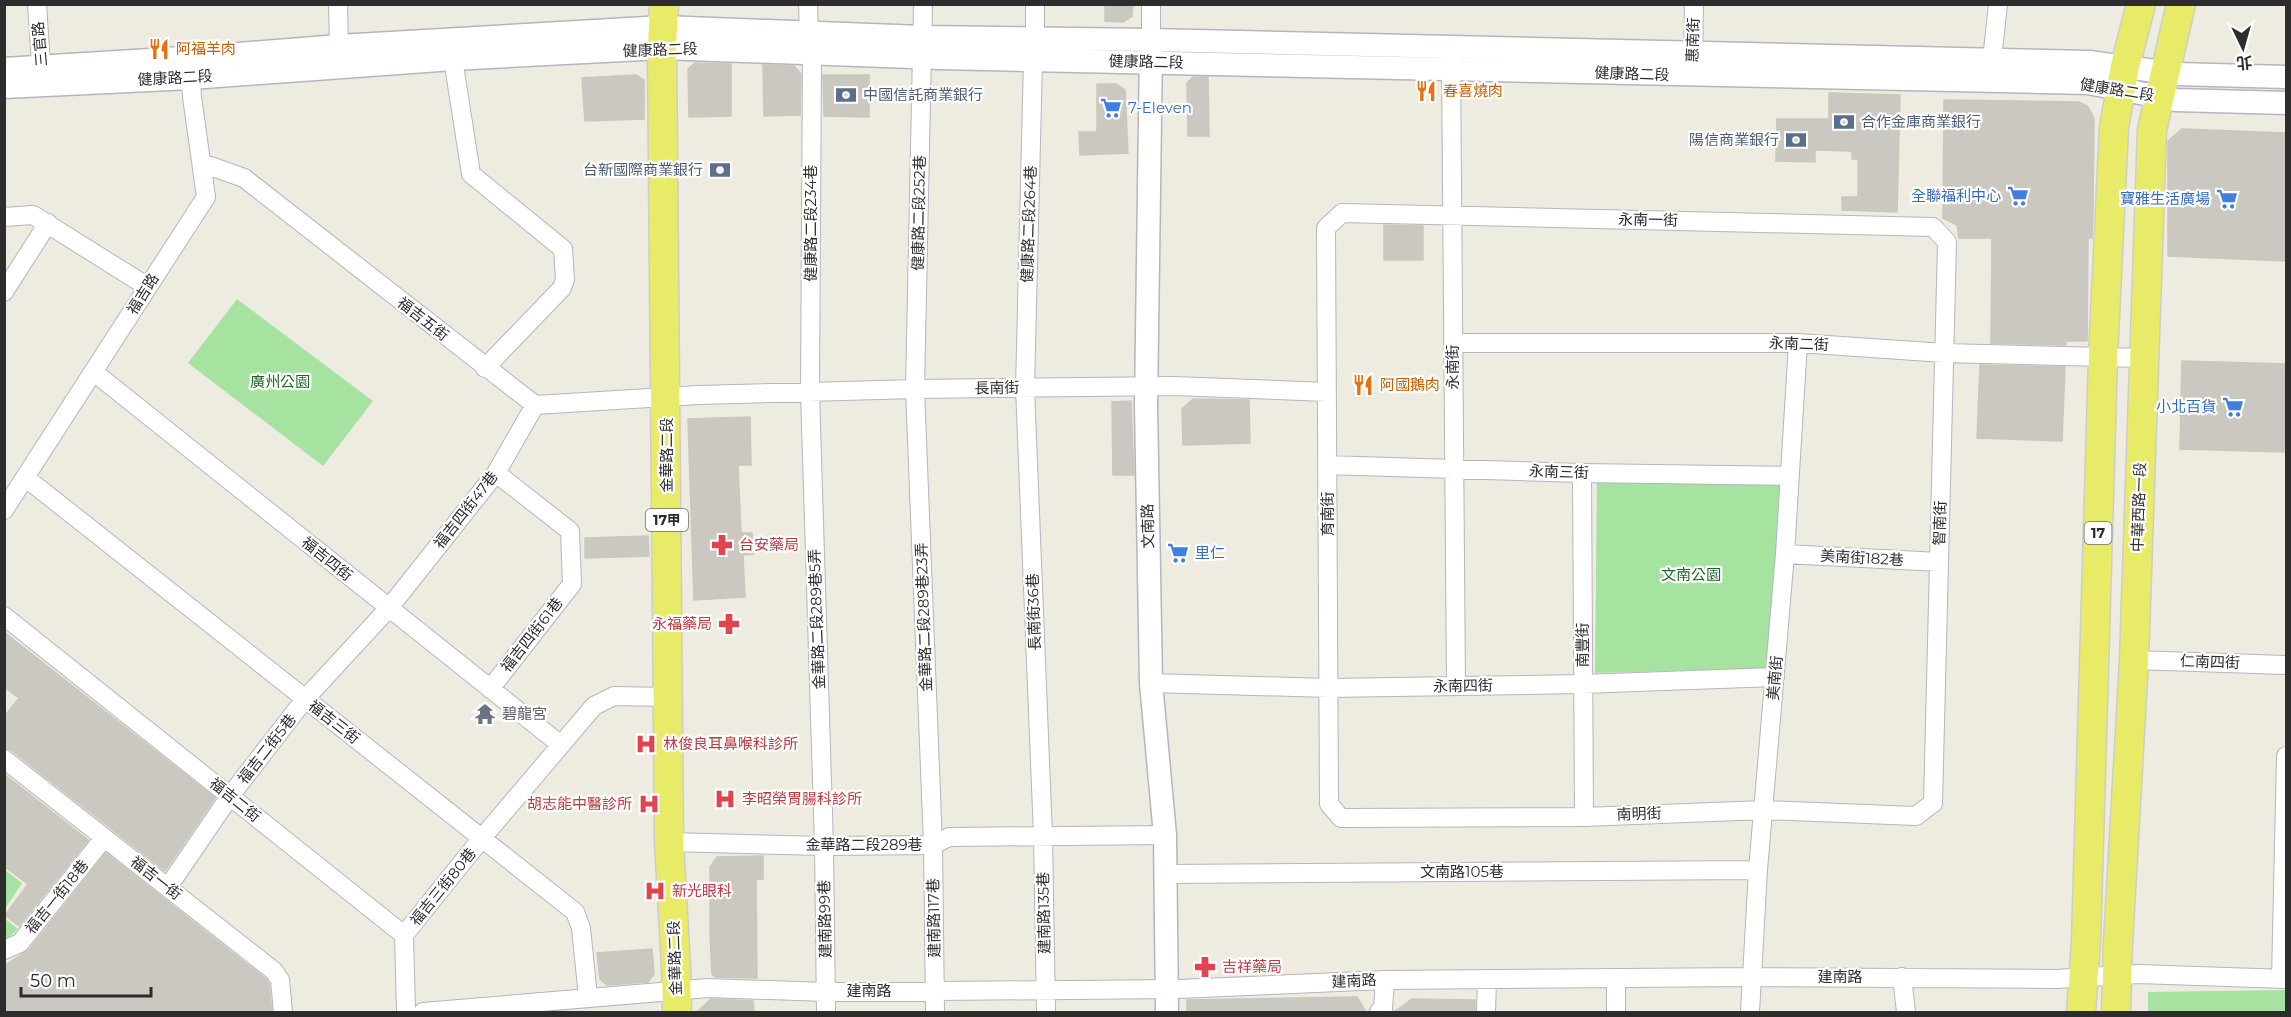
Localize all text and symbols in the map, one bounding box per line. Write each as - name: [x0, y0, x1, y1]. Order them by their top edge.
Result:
- street label: 惠南街: [1682, 17, 1703, 63]
- north arrow: [2213, 18, 2273, 78]
- street label: 三官路: [28, 21, 51, 67]
- restaurant icon: 阿福羊肉: [147, 37, 171, 61]
- place label: 阿福羊肉: [176, 39, 236, 58]
- street label: 健康路二段: [622, 39, 698, 60]
- street label: 健康路二段: [1108, 51, 1184, 72]
- text: 北: [2235, 52, 2253, 73]
- street label: 健康路二段: [1594, 63, 1670, 84]
- street label: 健康路二段: [137, 66, 213, 89]
- street label: 健康路二段: [2079, 74, 2156, 105]
- restaurant icon: 春喜燒肉: [1414, 79, 1438, 103]
- place label: 春喜燒肉: [1443, 81, 1503, 100]
- bank icon: 中國信託商業銀行: [834, 83, 858, 107]
- place label: 中國信託商業銀行: [863, 85, 983, 104]
- supermarket icon: 7-Eleven: [1099, 96, 1123, 120]
- place label: 7-Eleven: [1128, 98, 1192, 117]
- bank icon: 合作金庫商業銀行: [1832, 110, 1856, 134]
- place label: 合作金庫商業銀行: [1861, 112, 1981, 131]
- bank icon: 陽信商業銀行: [1784, 128, 1808, 152]
- place label: 陽信商業銀行: [1689, 130, 1779, 149]
- street label: 健康路二段252巷: [908, 155, 929, 271]
- bank icon: 台新國際商業銀行: [708, 158, 732, 182]
- place label: 台新國際商業銀行: [583, 160, 703, 179]
- street label: 健康路二段234巷: [801, 165, 820, 281]
- street label: 健康路二段264巷: [1017, 165, 1040, 283]
- supermarket icon: 全聯福利中心: [2006, 184, 2030, 208]
- place label: 全聯福利中心: [1911, 186, 2001, 205]
- supermarket icon: 寶雅生活廣場: [2215, 187, 2239, 211]
- place label: 寶雅生活廣場: [2120, 189, 2210, 208]
- street label: 永南一街: [1618, 209, 1678, 230]
- street label: 福吉路: [123, 270, 163, 318]
- street label: 福吉五街: [394, 293, 453, 345]
- street label: 永南二街: [1769, 333, 1829, 354]
- street label: 永南街: [1443, 344, 1462, 390]
- park label: 廣州公園: [250, 372, 310, 391]
- restaurant icon: 阿國鵝肉: [1351, 373, 1375, 397]
- place label: 阿國鵝肉: [1380, 375, 1440, 394]
- street label: 長南街: [974, 378, 1020, 397]
- supermarket icon: 小北百貨: [2221, 395, 2245, 419]
- place label: 小北百貨: [2156, 397, 2216, 416]
- street label: 金華路二段: [657, 417, 676, 493]
- street label: 永南三街: [1529, 461, 1589, 482]
- street label: 中華西路一段: [2127, 462, 2150, 552]
- street label: 福吉四街47巷: [429, 467, 502, 552]
- street label: 育南街: [1318, 491, 1337, 537]
- street label: 智南街: [1929, 500, 1950, 546]
- street label: 文南路: [1138, 503, 1157, 549]
- road number: 17甲: [646, 509, 688, 531]
- road number: 17: [2084, 522, 2112, 544]
- street label: 福吉四街: [298, 532, 357, 585]
- pharmacy icon: 台安藥局: [710, 533, 734, 557]
- place label: 台安藥局: [739, 535, 799, 554]
- supermarket icon: 里仁: [1166, 541, 1190, 565]
- street label: 金華路二段289巷23弄: [911, 542, 936, 692]
- place label: 里仁: [1195, 543, 1225, 562]
- street label: 美南街182巷: [1820, 546, 1904, 569]
- street label: 金華路二段289巷5弄: [805, 548, 828, 690]
- park label: 文南公園: [1661, 565, 1721, 584]
- street label: 長南街36巷: [1023, 573, 1044, 651]
- street label: 福吉四街61巷: [497, 594, 567, 676]
- pharmacy icon: 永福藥局: [717, 612, 741, 636]
- place label: 永福藥局: [652, 614, 712, 633]
- street label: 南豐街: [1573, 622, 1592, 668]
- street label: 仁南四街: [2180, 651, 2240, 672]
- street label: 美南街: [1763, 655, 1786, 701]
- street label: 永南四街: [1433, 675, 1493, 696]
- street label: 福吉三街: [305, 696, 364, 748]
- temple icon: 碧龍宮: [473, 702, 497, 726]
- place label: 碧龍宮: [502, 704, 547, 723]
- street label: 福吉二街5巷: [233, 710, 300, 787]
- hospital icon: 林俊良耳鼻喉科診所: [634, 732, 658, 756]
- place label: 林俊良耳鼻喉科診所: [663, 734, 798, 753]
- street label: 福吉二街: [206, 773, 265, 826]
- hospital icon: 李昭榮胃腸科診所: [713, 787, 737, 811]
- place label: 李昭榮胃腸科診所: [742, 789, 862, 808]
- hospital icon: 胡志能中醫診所: [637, 792, 661, 816]
- place label: 胡志能中醫診所: [527, 794, 632, 813]
- street label: 南明街: [1616, 803, 1662, 824]
- street label: 金華路二段289巷: [805, 835, 923, 854]
- street label: 福吉三街80巷: [405, 844, 480, 929]
- street label: 福吉一街: [127, 852, 186, 904]
- street label: 福吉一街18巷: [21, 856, 92, 938]
- street label: 文南路105巷: [1420, 862, 1504, 881]
- street label: 建南路135巷: [1033, 872, 1054, 954]
- street label: 建南路117巷: [923, 878, 944, 958]
- hospital icon: 新光眼科: [643, 879, 667, 903]
- street label: 建南路99巷: [814, 880, 835, 958]
- place label: 新光眼科: [672, 881, 732, 900]
- street label: 金華路二段: [664, 920, 685, 996]
- pharmacy icon: 吉祥藥局: [1193, 955, 1217, 979]
- place label: 吉祥藥局: [1222, 957, 1282, 976]
- scale bar: [21, 960, 152, 998]
- street label: 建南路: [1817, 967, 1863, 986]
- text: 50 m: [30, 970, 76, 992]
- street label: 建南路: [1331, 970, 1377, 991]
- street label: 建南路: [846, 981, 892, 1000]

